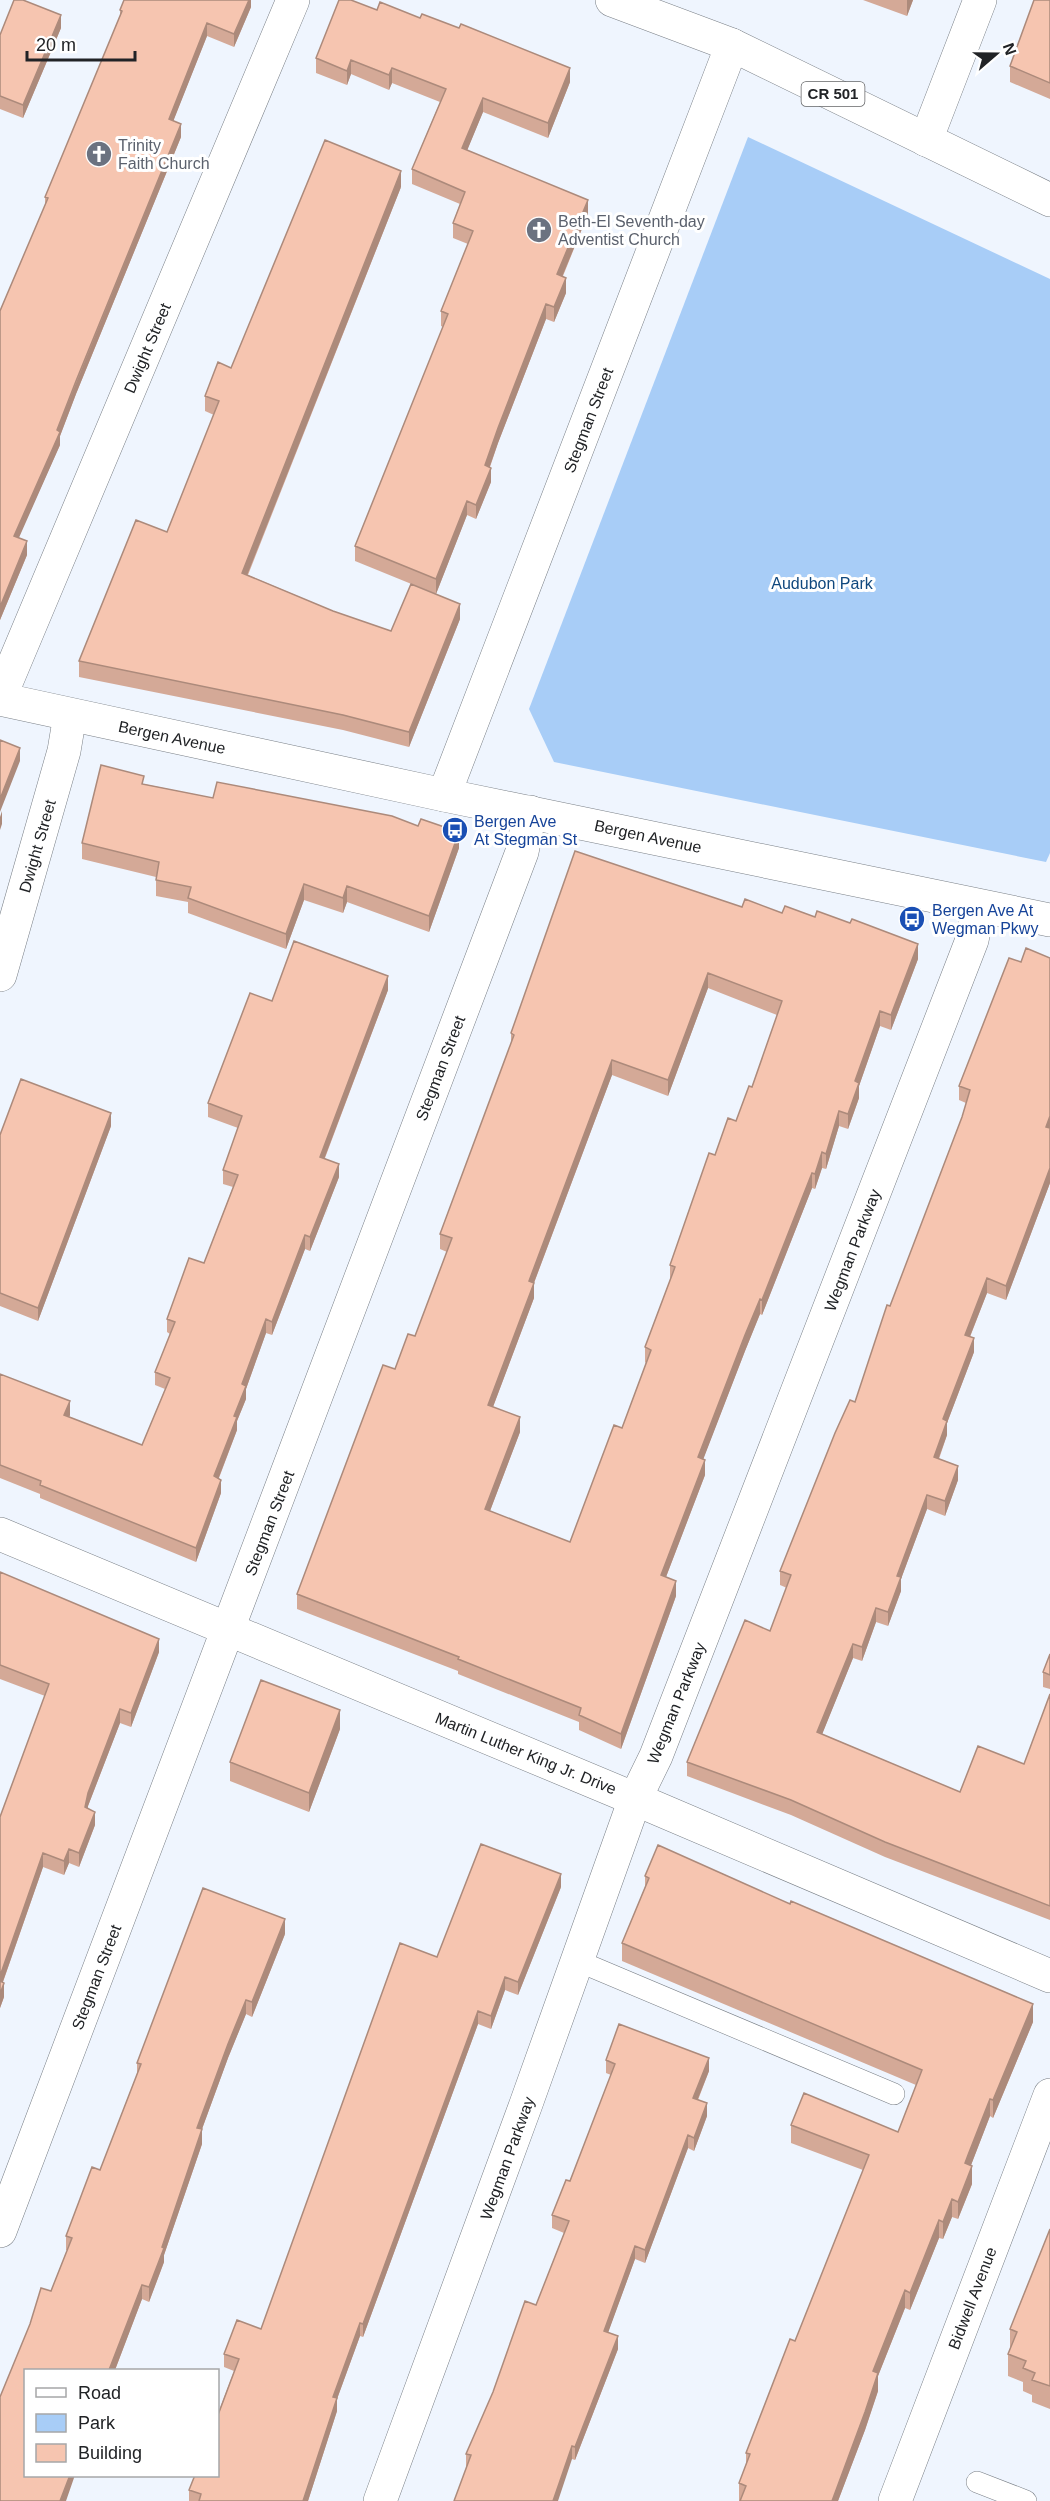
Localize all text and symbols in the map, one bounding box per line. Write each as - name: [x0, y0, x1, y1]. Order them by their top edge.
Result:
- scale bar: [27, 24, 135, 62]
- north arrow: [966, 24, 1026, 84]
- text: 20 m: [36, 35, 76, 55]
- text: N: [1000, 41, 1020, 57]
- road number: CR 501: [802, 82, 864, 106]
- place label: Trinity Faith Church: [118, 137, 210, 172]
- church icon: Trinity Faith Church: [84, 139, 114, 169]
- place label: Beth-El Seventh-day Adventist Church: [558, 213, 705, 248]
- church icon: Beth-El Seventh-day Adventist Church: [524, 215, 554, 245]
- street label: Dwight Street: [121, 300, 174, 396]
- street label: Stegman Street: [561, 365, 617, 475]
- park label: Audubon Park: [771, 575, 874, 592]
- street label: Bergen Avenue: [117, 718, 227, 757]
- street label: Dwight Street: [16, 797, 59, 895]
- place label: Bergen Ave At Stegman St: [474, 813, 578, 848]
- bus stop icon: Bergen Ave At Stegman St: [440, 815, 470, 845]
- street label: Bergen Avenue: [593, 817, 703, 856]
- place label: Bergen Ave At Wegman Pkwy: [932, 902, 1038, 937]
- bus stop icon: Bergen Ave At Wegman Pkwy: [897, 904, 927, 934]
- street label: Stegman Street: [413, 1013, 469, 1123]
- street label: Wegman Parkway: [821, 1187, 884, 1314]
- street label: Stegman Street: [242, 1468, 298, 1578]
- street label: Wegman Parkway: [644, 1640, 709, 1766]
- street label: Martin Luther King Jr. Drive: [433, 1709, 619, 1798]
- street label: Stegman Street: [69, 1922, 125, 2032]
- street label: Wegman Parkway: [477, 2094, 538, 2222]
- street label: Bidwell Avenue: [945, 2245, 1000, 2352]
- legend: [24, 2369, 219, 2477]
- text: Road: [78, 2383, 121, 2403]
- text: Park: [78, 2413, 116, 2433]
- text: Building: [78, 2443, 142, 2463]

